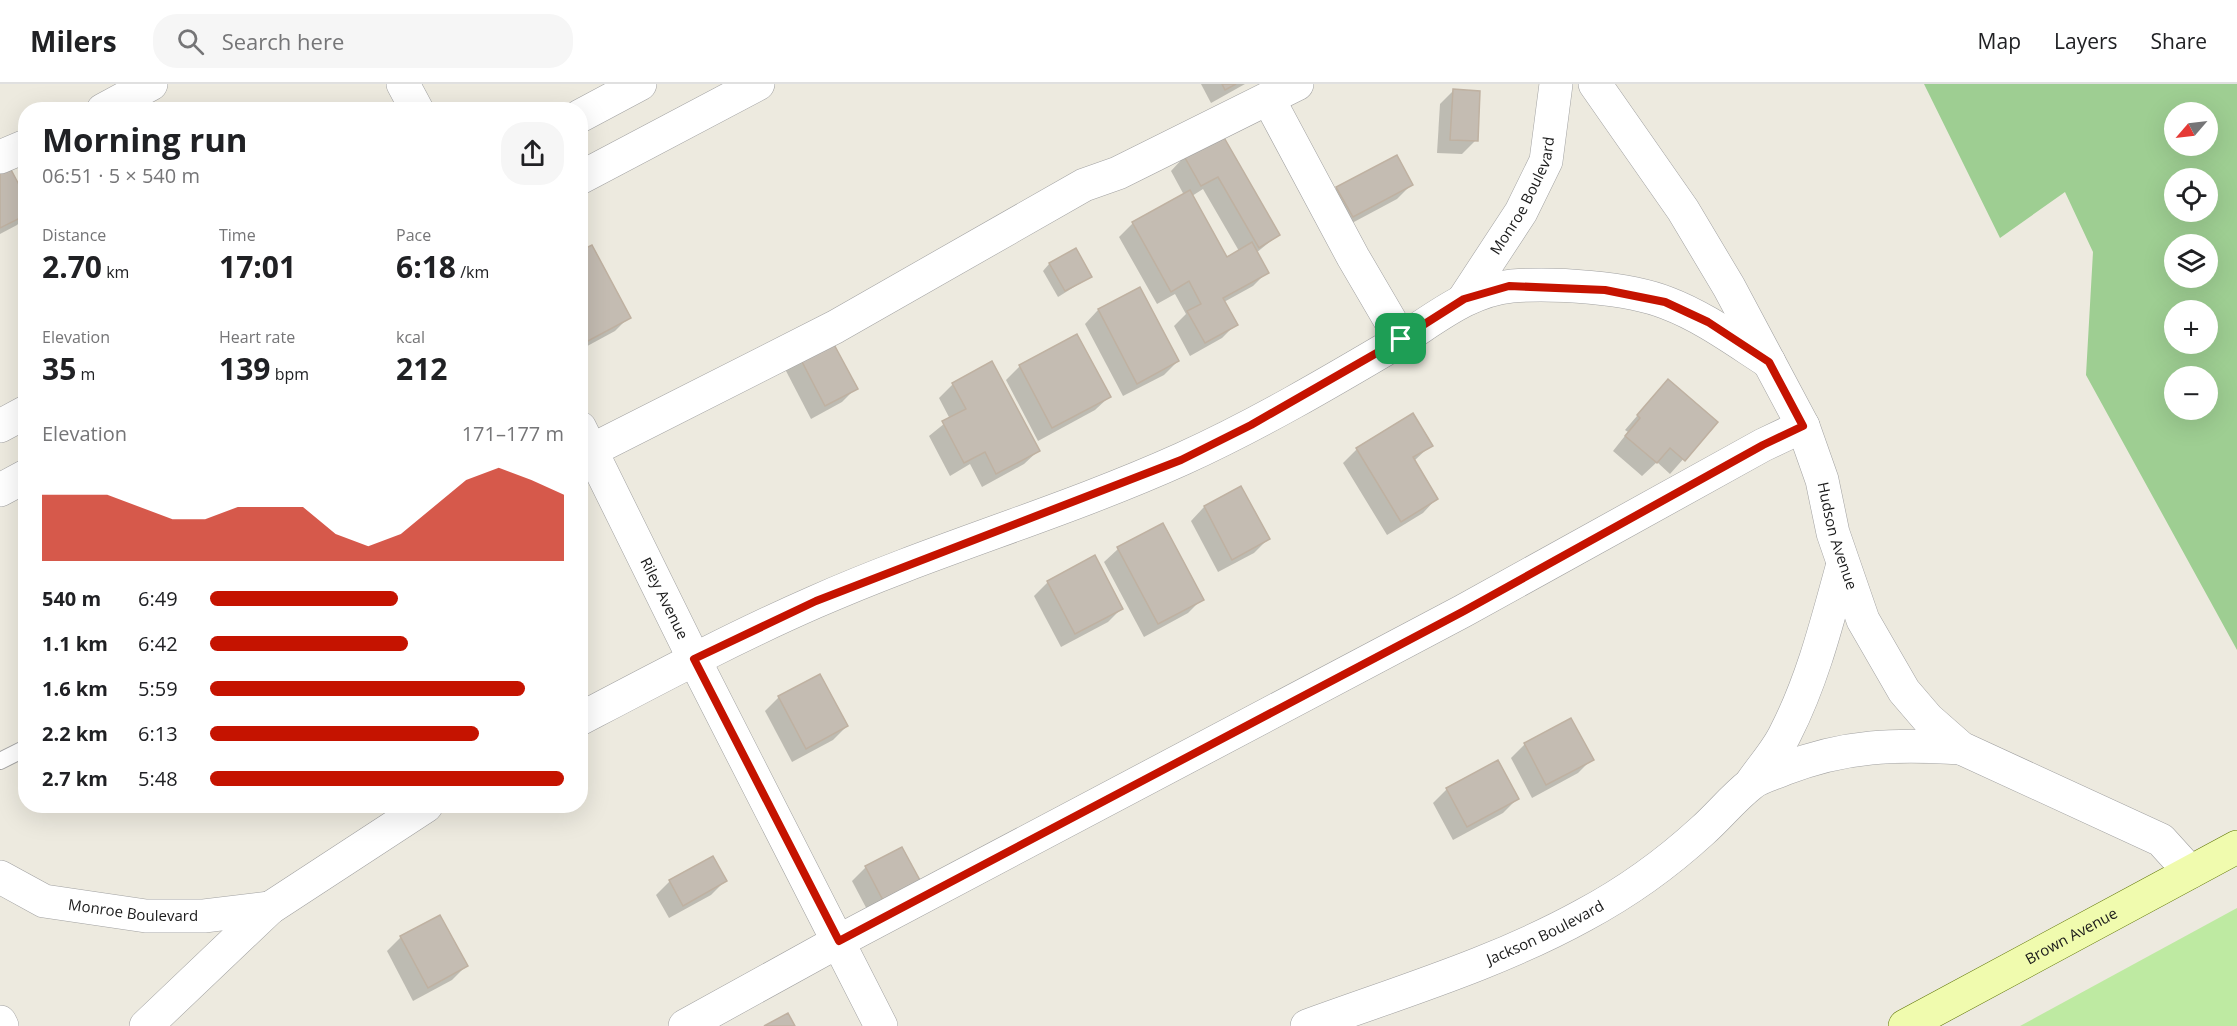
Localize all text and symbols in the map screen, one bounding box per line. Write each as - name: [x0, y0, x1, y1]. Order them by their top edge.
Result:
- search box: [153, 14, 573, 68]
- text: Milers: [30, 22, 117, 60]
- icon: search: [174, 25, 207, 58]
- text: Search here: [222, 26, 344, 56]
- text: Map: [1978, 27, 2021, 55]
- text: Layers: [2054, 27, 2118, 55]
- text: Share: [2151, 27, 2207, 55]
- north arrow: [2164, 102, 2218, 156]
- map controls: [2164, 102, 2218, 420]
- text: Morning run: [42, 117, 248, 162]
- button: share: [501, 122, 564, 185]
- street label: Monroe Boulevard: [1485, 135, 1558, 258]
- text: 06:51 · 5 × 540 m: [42, 162, 200, 189]
- button: locate: [2164, 168, 2218, 222]
- text: Distance: [42, 224, 106, 246]
- text: Time: [219, 224, 256, 246]
- text: Pace: [396, 224, 431, 246]
- button: layers: [2164, 234, 2218, 288]
- text: 2.70: [42, 246, 102, 287]
- text: 17:01: [219, 246, 296, 287]
- text: 6:18: [396, 246, 456, 287]
- text: km: [102, 261, 129, 283]
- text: /km: [456, 261, 489, 283]
- button: +: [2164, 300, 2218, 354]
- pin: [1375, 313, 1426, 364]
- icon: arrive: [1384, 322, 1417, 355]
- text: Elevation: [42, 326, 110, 348]
- text: Heart rate: [219, 326, 295, 348]
- text: kcal: [396, 326, 425, 348]
- text: 35: [42, 348, 76, 389]
- text: 139: [219, 348, 270, 389]
- text: 212: [396, 348, 447, 389]
- text: m: [76, 363, 95, 385]
- text: bpm: [270, 363, 309, 385]
- button: −: [2164, 366, 2218, 420]
- text: Elevation: [42, 420, 127, 447]
- text: 171–177 m: [462, 420, 564, 447]
- street label: Hudson Avenue: [1814, 480, 1863, 592]
- street label: Riley Avenue: [636, 554, 694, 642]
- text: 540 m: [42, 585, 101, 612]
- text: 6:49: [138, 585, 178, 612]
- text: 1.1 km: [42, 630, 108, 657]
- text: 6:42: [138, 630, 178, 657]
- text: 1.6 km: [42, 675, 108, 702]
- text: 5:59: [138, 675, 178, 702]
- text: 2.2 km: [42, 720, 108, 747]
- text: 6:13: [138, 720, 178, 747]
- text: 2.7 km: [42, 765, 108, 792]
- text: 5:48: [138, 765, 178, 792]
- street label: Monroe Boulevard: [67, 894, 198, 925]
- street label: Jackson Boulevard: [1481, 895, 1607, 969]
- street label: Brown Avenue: [2021, 902, 2120, 968]

